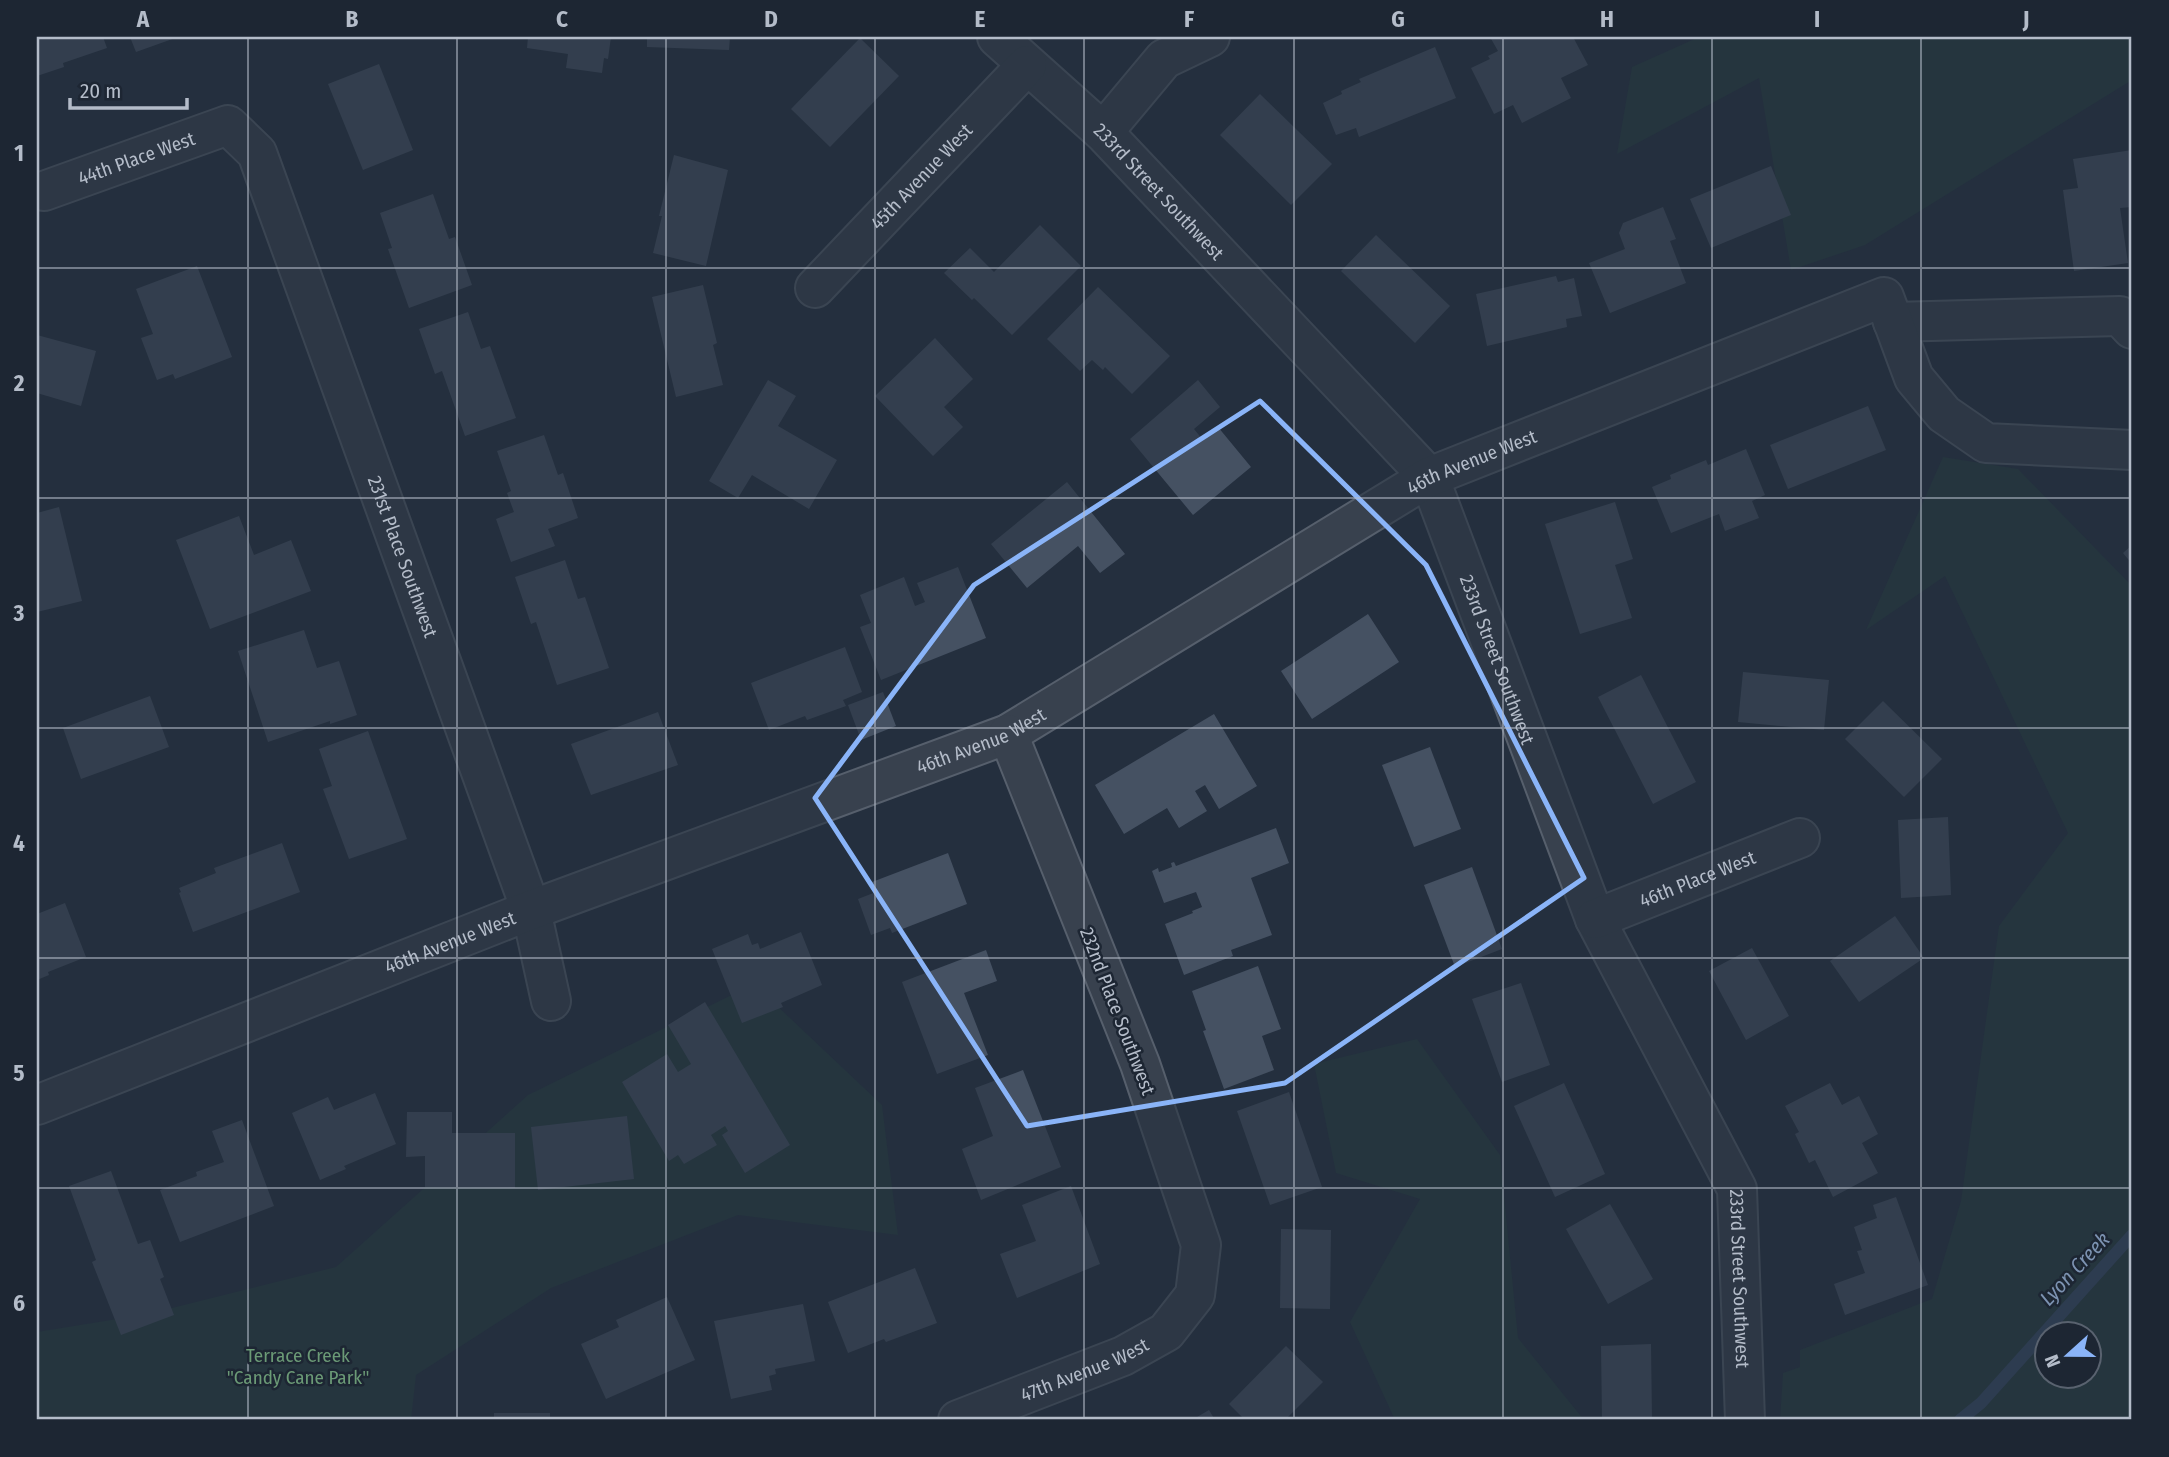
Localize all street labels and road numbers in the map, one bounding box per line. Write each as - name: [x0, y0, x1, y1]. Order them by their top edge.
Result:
- street label: 45th Avenue West: [866, 118, 978, 235]
- street label: 233rd Street Southwest: [1089, 118, 1229, 265]
- street label: 44th Place West: [75, 127, 199, 190]
- street label: 46th Avenue West: [1403, 424, 1541, 500]
- street label: 231st Place Southwest: [363, 473, 443, 641]
- street label: 233rd Street Southwest: [1455, 572, 1540, 748]
- street label: 46th Avenue West: [913, 702, 1051, 779]
- street label: 46th Place West: [1636, 846, 1760, 912]
- street label: 46th Avenue West: [381, 906, 520, 979]
- street label: 232nd Place Southwest: [1075, 924, 1160, 1099]
- street label: 233rd Street Southwest: [1725, 1189, 1754, 1370]
- street label: 47th Avenue West: [1017, 1333, 1153, 1407]

